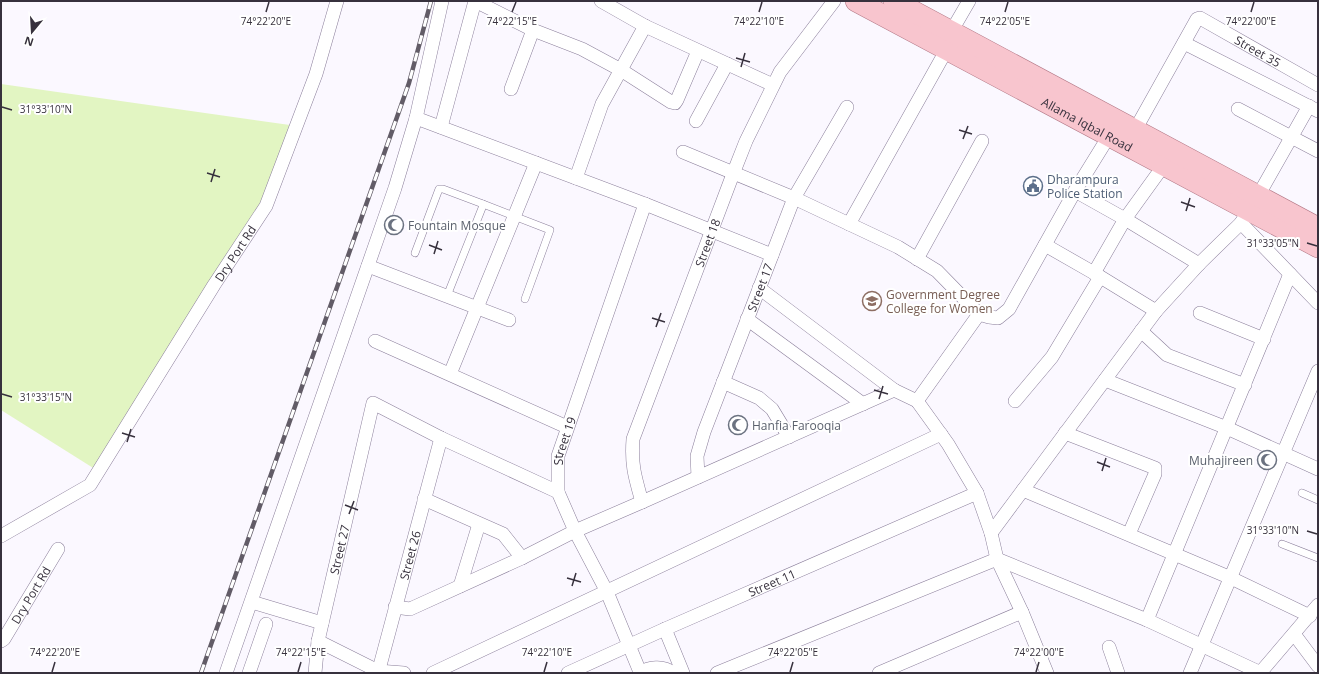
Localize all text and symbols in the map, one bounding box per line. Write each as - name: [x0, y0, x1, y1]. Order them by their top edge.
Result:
- north arrow: [12, 12, 52, 52]
- text: 74°22'20"E: [241, 14, 291, 28]
- text: 74°22'15"E: [487, 14, 537, 28]
- text: 74°22'10"E: [734, 14, 784, 28]
- text: 74°22'05"E: [980, 14, 1030, 28]
- text: 74°22'00"E: [1226, 14, 1276, 28]
- street label: Street 35: [1232, 31, 1284, 71]
- text: N: [22, 33, 35, 51]
- street label: Allama Iqbal Road: [1039, 93, 1136, 155]
- text: 31°33'10"N: [20, 102, 72, 116]
- place label: Dharampura Police Station: [1047, 171, 1123, 202]
- public building icon: Dharampura Police Station: [1022, 175, 1044, 197]
- mosque icon: Fountain Mosque: [383, 214, 405, 236]
- street label: Street 18: [690, 216, 724, 269]
- place label: Fountain Mosque: [408, 217, 506, 234]
- street label: Dry Port Rd: [210, 222, 260, 285]
- text: 31°33'05"N: [1247, 236, 1299, 250]
- street label: Street 17: [743, 261, 777, 314]
- place label: Government Degree College for Women: [886, 286, 1000, 317]
- school or university icon: Government Degree College for Women: [861, 290, 883, 312]
- text: 31°33'15"N: [20, 390, 72, 404]
- street label: Street 19: [550, 414, 580, 465]
- mosque icon: Hanfia Farooqia: [727, 414, 749, 436]
- place label: Hanfia Farooqia: [752, 417, 841, 434]
- mosque icon: Muhajireen: [1256, 449, 1278, 471]
- place label: Muhajireen: [1189, 452, 1253, 469]
- street label: Street 27: [325, 523, 353, 576]
- text: 31°33'10"N: [1247, 523, 1299, 537]
- street label: Street 26: [395, 528, 424, 582]
- street label: Dry Port Rd: [7, 563, 54, 627]
- street label: Street 11: [745, 565, 798, 600]
- text: 74°22'20"E: [30, 645, 80, 659]
- text: 74°22'15"E: [276, 645, 326, 659]
- text: 74°22'10"E: [522, 645, 572, 659]
- text: 74°22'05"E: [768, 645, 818, 659]
- text: 74°22'00"E: [1014, 645, 1064, 659]

